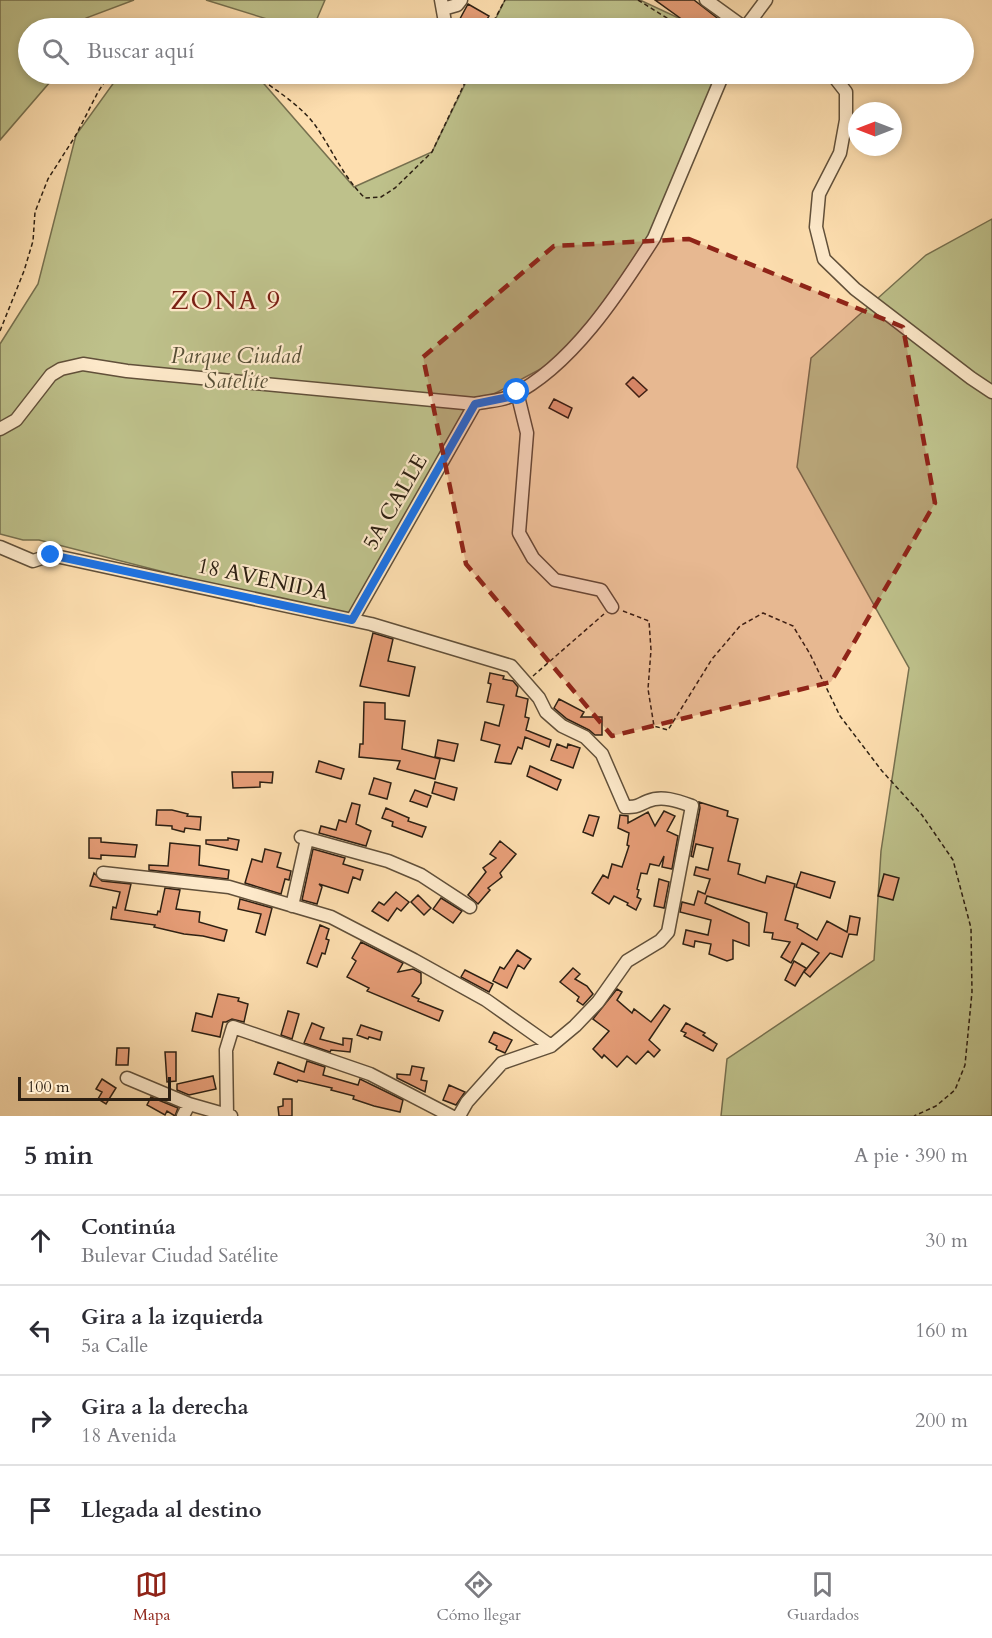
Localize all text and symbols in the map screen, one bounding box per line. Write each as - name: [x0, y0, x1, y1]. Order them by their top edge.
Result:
- search box: [18, 18, 974, 84]
- icon: search: [39, 35, 72, 68]
- text: Buscar aquí: [87, 36, 194, 66]
- north arrow: [848, 102, 902, 156]
- district label: ZONA 9: [171, 283, 281, 318]
- park label: Parque Ciudad Satelite: [171, 341, 303, 396]
- route start: [503, 378, 529, 404]
- street label: 5A CALLE: [356, 449, 434, 555]
- route end: [37, 541, 63, 567]
- street label: 18 AVENIDA: [195, 550, 332, 608]
- scale bar: [18, 1074, 171, 1102]
- text: 100 m: [27, 1076, 69, 1098]
- text: 5 min: [24, 1138, 93, 1173]
- text: A pie · 390 m: [854, 1142, 968, 1169]
- text: Continúa: [81, 1212, 176, 1242]
- icon: ahead: [24, 1224, 57, 1257]
- text: 30 m: [925, 1227, 968, 1254]
- text: Bulevar Ciudad Satélite: [81, 1242, 279, 1269]
- text: Gira a la izquierda: [81, 1302, 264, 1332]
- icon: left: [24, 1314, 57, 1347]
- text: 160 m: [915, 1317, 968, 1344]
- text: 5a Calle: [81, 1332, 148, 1359]
- text: Gira a la derecha: [81, 1392, 249, 1422]
- icon: right: [24, 1404, 57, 1437]
- text: 200 m: [915, 1407, 968, 1434]
- text: 18 Avenida: [81, 1422, 177, 1449]
- icon: arrive: [24, 1494, 57, 1527]
- text: Llegada al destino: [81, 1495, 262, 1525]
- tab: Mapa: [133, 1568, 170, 1626]
- tab: Cómo llegar: [436, 1568, 521, 1626]
- tab: Guardados: [787, 1568, 859, 1626]

